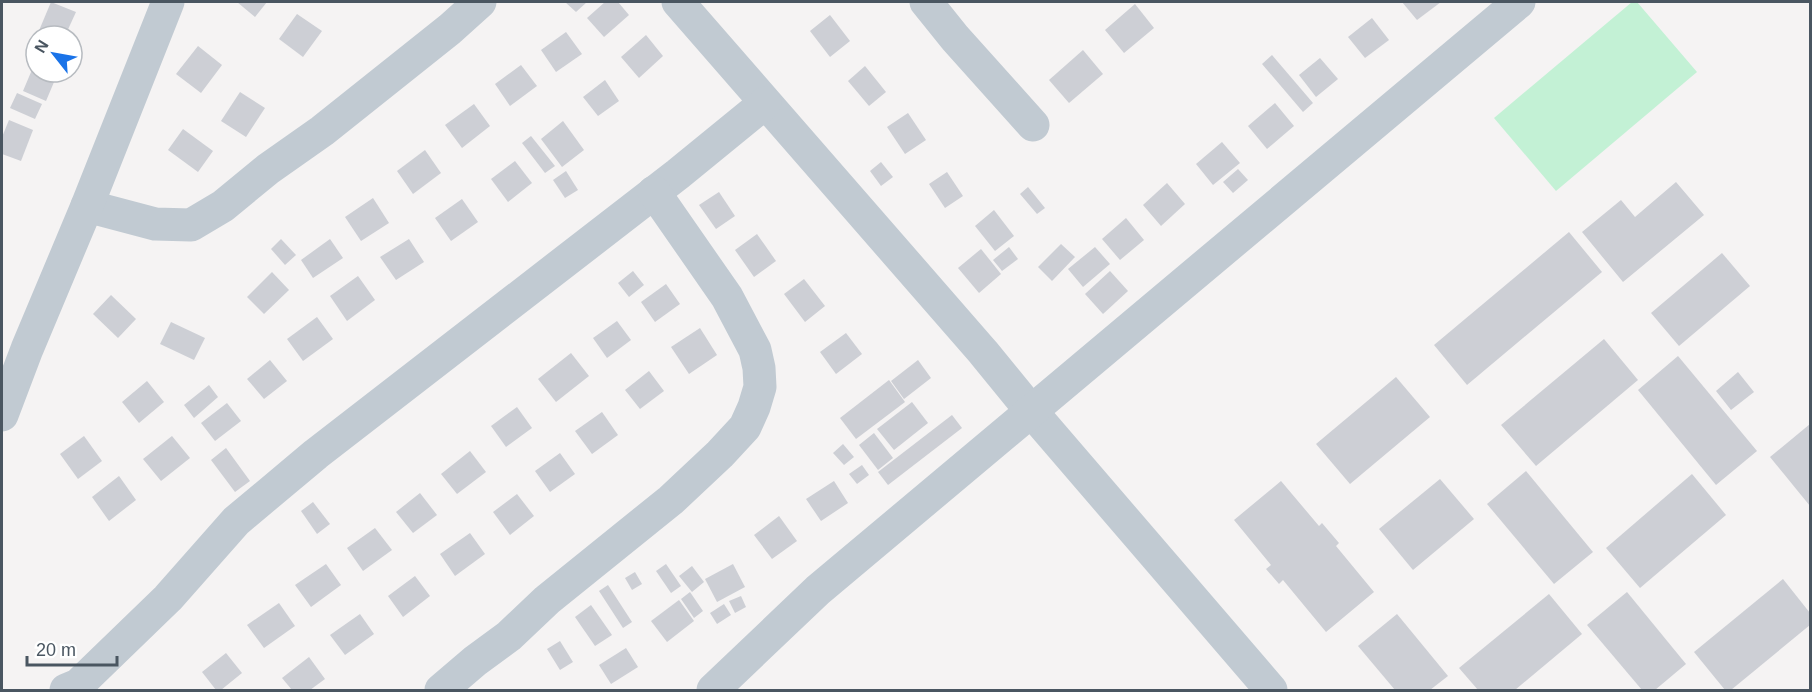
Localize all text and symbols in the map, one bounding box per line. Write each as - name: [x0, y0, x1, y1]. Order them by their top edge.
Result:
- north arrow: [24, 24, 84, 84]
- text: N: [31, 37, 52, 56]
- scale bar: [27, 629, 117, 667]
- text: 20 m: [36, 640, 76, 660]

